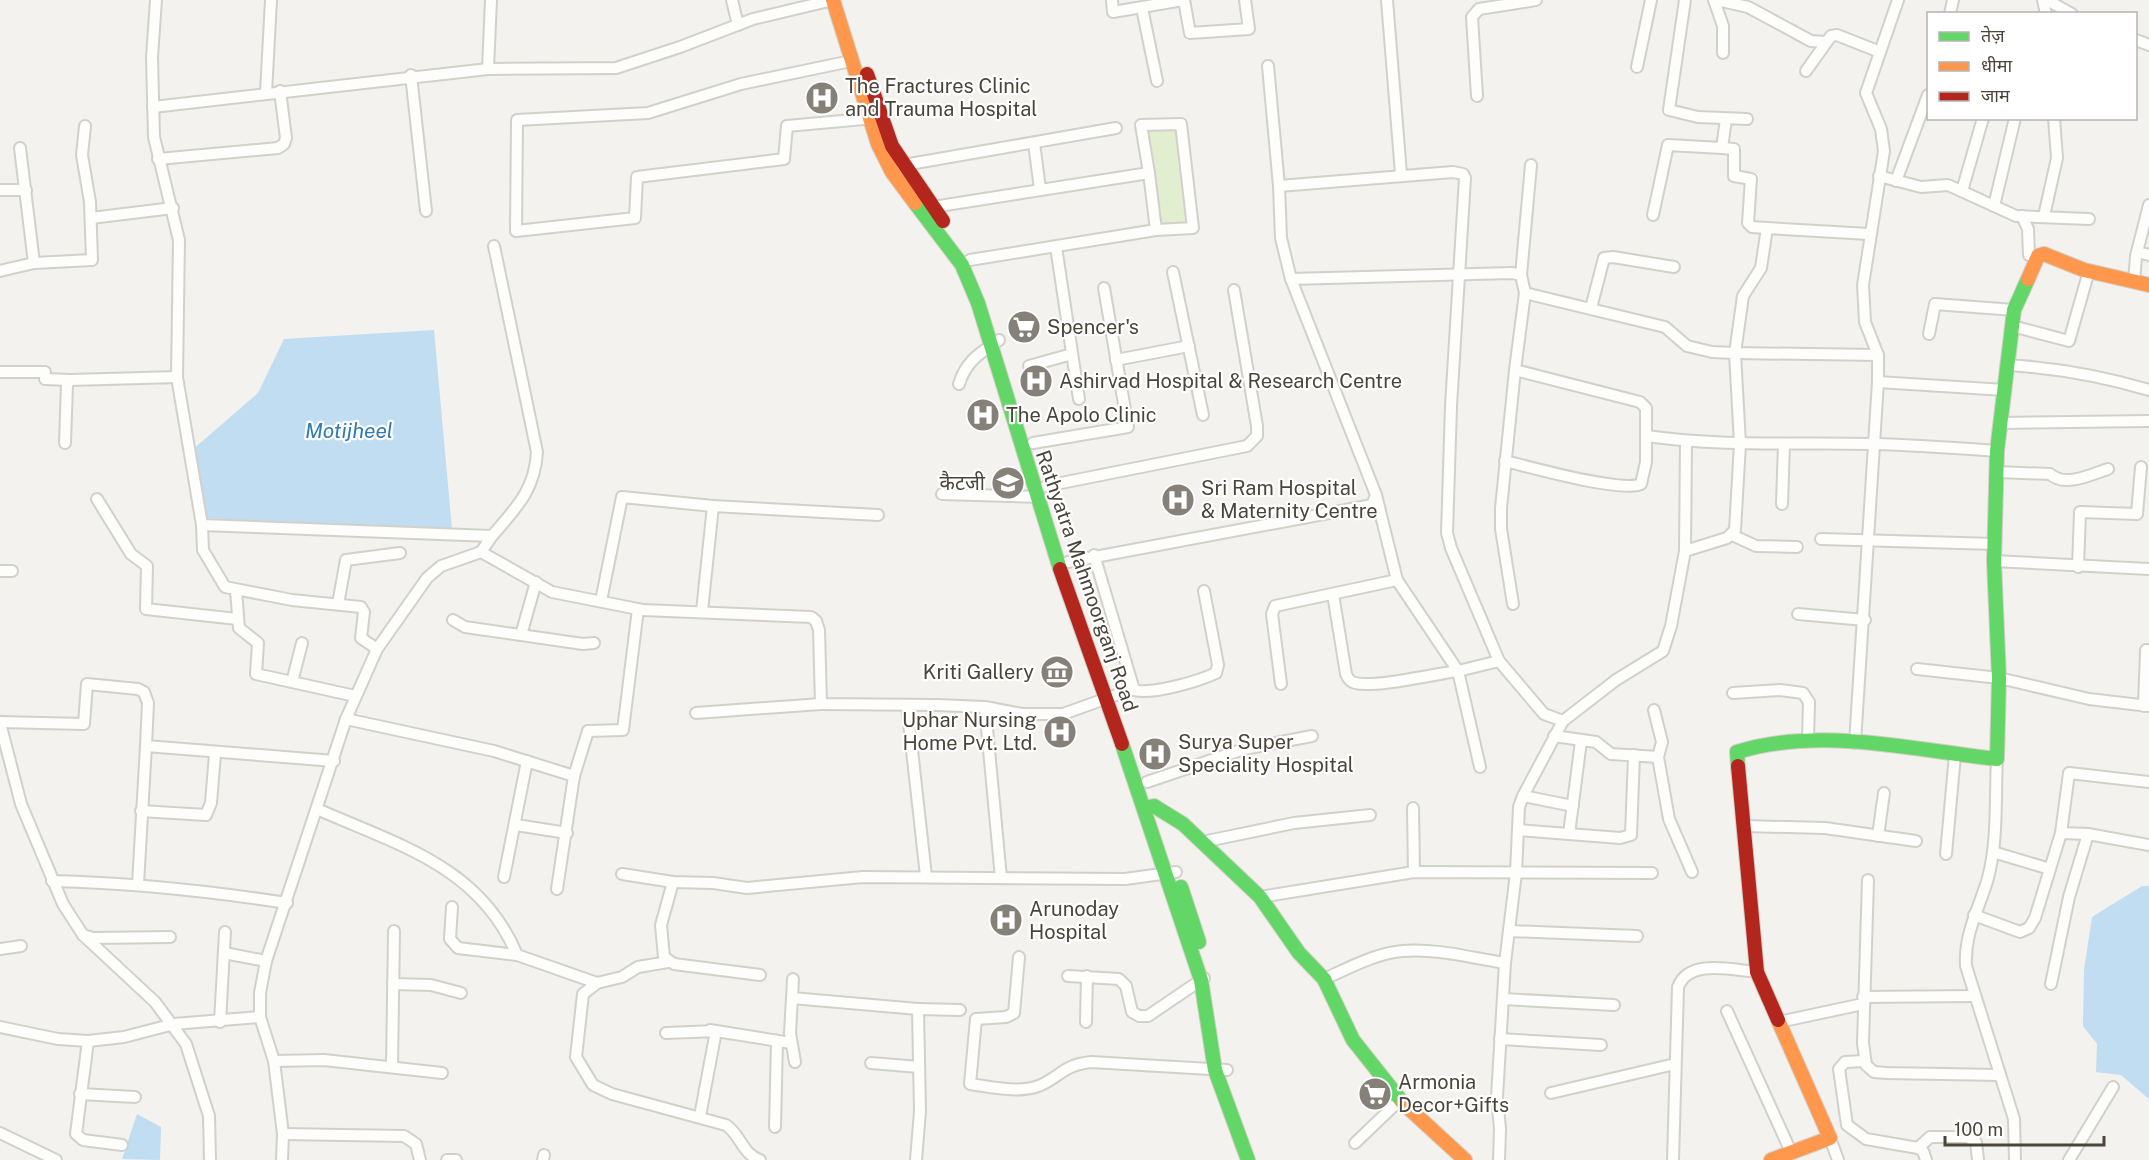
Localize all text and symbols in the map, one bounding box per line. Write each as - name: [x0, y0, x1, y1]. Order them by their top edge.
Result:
- legend: [1927, 12, 2137, 120]
- text: तेज़: [1981, 25, 2005, 46]
- text: धीमा: [1981, 55, 2012, 76]
- place label: The Fractures Clinic and Trauma Hospital: [845, 74, 1037, 121]
- hospital icon: The Fractures Clinic and Trauma Hospital: [804, 80, 840, 116]
- text: जाम: [1981, 85, 2011, 106]
- supermarket icon: Spencer's: [1006, 309, 1042, 345]
- place label: Spencer's: [1047, 315, 1139, 339]
- hospital icon: Ashirvad Hospital & Research Centre: [1018, 363, 1054, 399]
- place label: Ashirvad Hospital & Research Centre: [1059, 369, 1402, 393]
- hospital icon: The Apolo Clinic: [965, 397, 1001, 433]
- place label: The Apolo Clinic: [1006, 403, 1157, 427]
- water label: Motijheel: [305, 418, 393, 443]
- street label: Rathyatra Mahmoorganj Road: [1031, 447, 1143, 715]
- school or university icon: कैटजी: [990, 465, 1026, 501]
- place label: कैटजी: [940, 470, 986, 495]
- place label: Sri Ram Hospital & Maternity Centre: [1201, 476, 1378, 523]
- hospital icon: Sri Ram Hospital & Maternity Centre: [1160, 482, 1196, 518]
- museum icon: Kriti Gallery: [1039, 654, 1075, 690]
- place label: Kriti Gallery: [923, 660, 1034, 684]
- place label: Uphar Nursing Home Pvt. Ltd.: [902, 708, 1037, 755]
- hospital icon: Uphar Nursing Home Pvt. Ltd.: [1042, 714, 1078, 750]
- place label: Surya Super Speciality Hospital: [1178, 730, 1354, 777]
- hospital icon: Surya Super Speciality Hospital: [1137, 736, 1173, 772]
- place label: Arunoday Hospital: [1029, 897, 1119, 944]
- hospital icon: Arunoday Hospital: [988, 902, 1024, 938]
- place label: Armonia Decor+Gifts: [1398, 1070, 1509, 1117]
- supermarket icon: Armonia Decor+Gifts: [1357, 1076, 1393, 1112]
- scale bar: [1945, 1109, 2104, 1147]
- text: 100 m: [1954, 1119, 2003, 1140]

